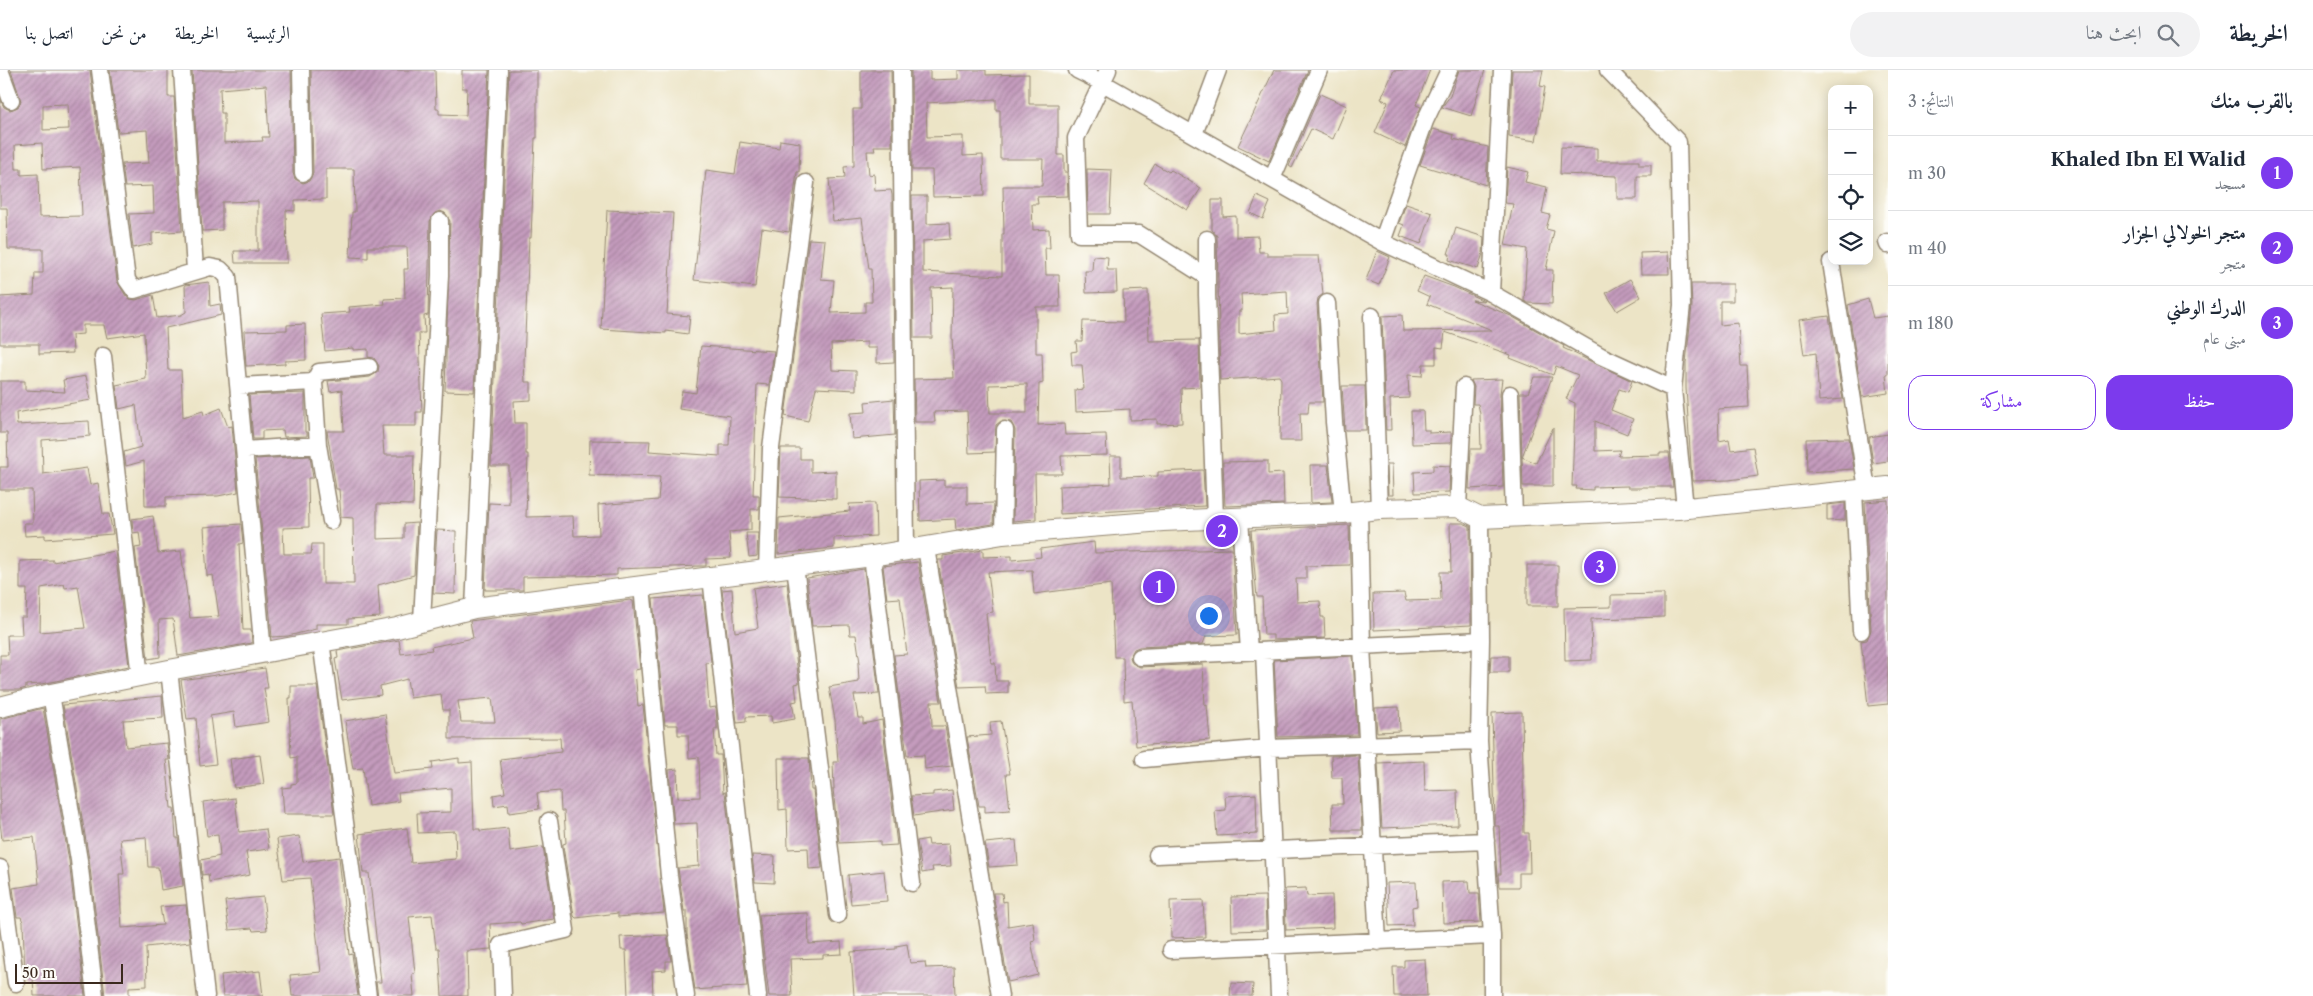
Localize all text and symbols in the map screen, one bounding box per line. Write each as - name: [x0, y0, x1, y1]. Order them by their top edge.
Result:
- search box: [1850, 12, 2200, 57]
- text: الخريطة: [2230, 18, 2288, 47]
- text: ابحث هنا: [2086, 21, 2142, 44]
- icon: search: [2154, 21, 2182, 49]
- text: اتصل بنا: [25, 22, 73, 44]
- text: من نحن: [101, 22, 147, 44]
- text: الخريطة: [175, 22, 219, 44]
- text: الرئيسية: [247, 22, 290, 44]
- map controls: [1828, 85, 1873, 265]
- button: +: [1828, 85, 1873, 130]
- text: بالقرب منك: [2210, 88, 2293, 113]
- text: النتائج: 3: [1908, 91, 1954, 111]
- button: −: [1828, 130, 1873, 175]
- text: Khaled Ibn El Walid: [2050, 148, 2246, 171]
- text: 30 m: [1908, 163, 1946, 183]
- text: 1: [2273, 163, 2281, 183]
- text: مسجد: [2215, 173, 2246, 193]
- button: locate: [1828, 175, 1873, 220]
- button: layers: [1828, 220, 1873, 265]
- text: متجر الخولالي الجزار: [2124, 221, 2246, 244]
- text: 40 m: [1908, 238, 1947, 258]
- text: 2: [2272, 238, 2282, 258]
- text: متجر: [2221, 253, 2246, 273]
- text: الدرك الوطني: [2166, 296, 2246, 319]
- text: 180 m: [1908, 313, 1954, 333]
- text: 3: [2272, 313, 2282, 333]
- text: مبنى عام: [2203, 328, 2246, 348]
- button: مشاركة: [1908, 375, 2096, 430]
- button: حفظ: [2106, 375, 2293, 430]
- pin: 2: [1206, 512, 1238, 550]
- pin: 3: [1584, 548, 1616, 586]
- pin: 1: [1143, 568, 1175, 606]
- your location: [1196, 603, 1222, 629]
- scale bar: [15, 961, 122, 984]
- text: 50 m: [22, 964, 55, 982]

